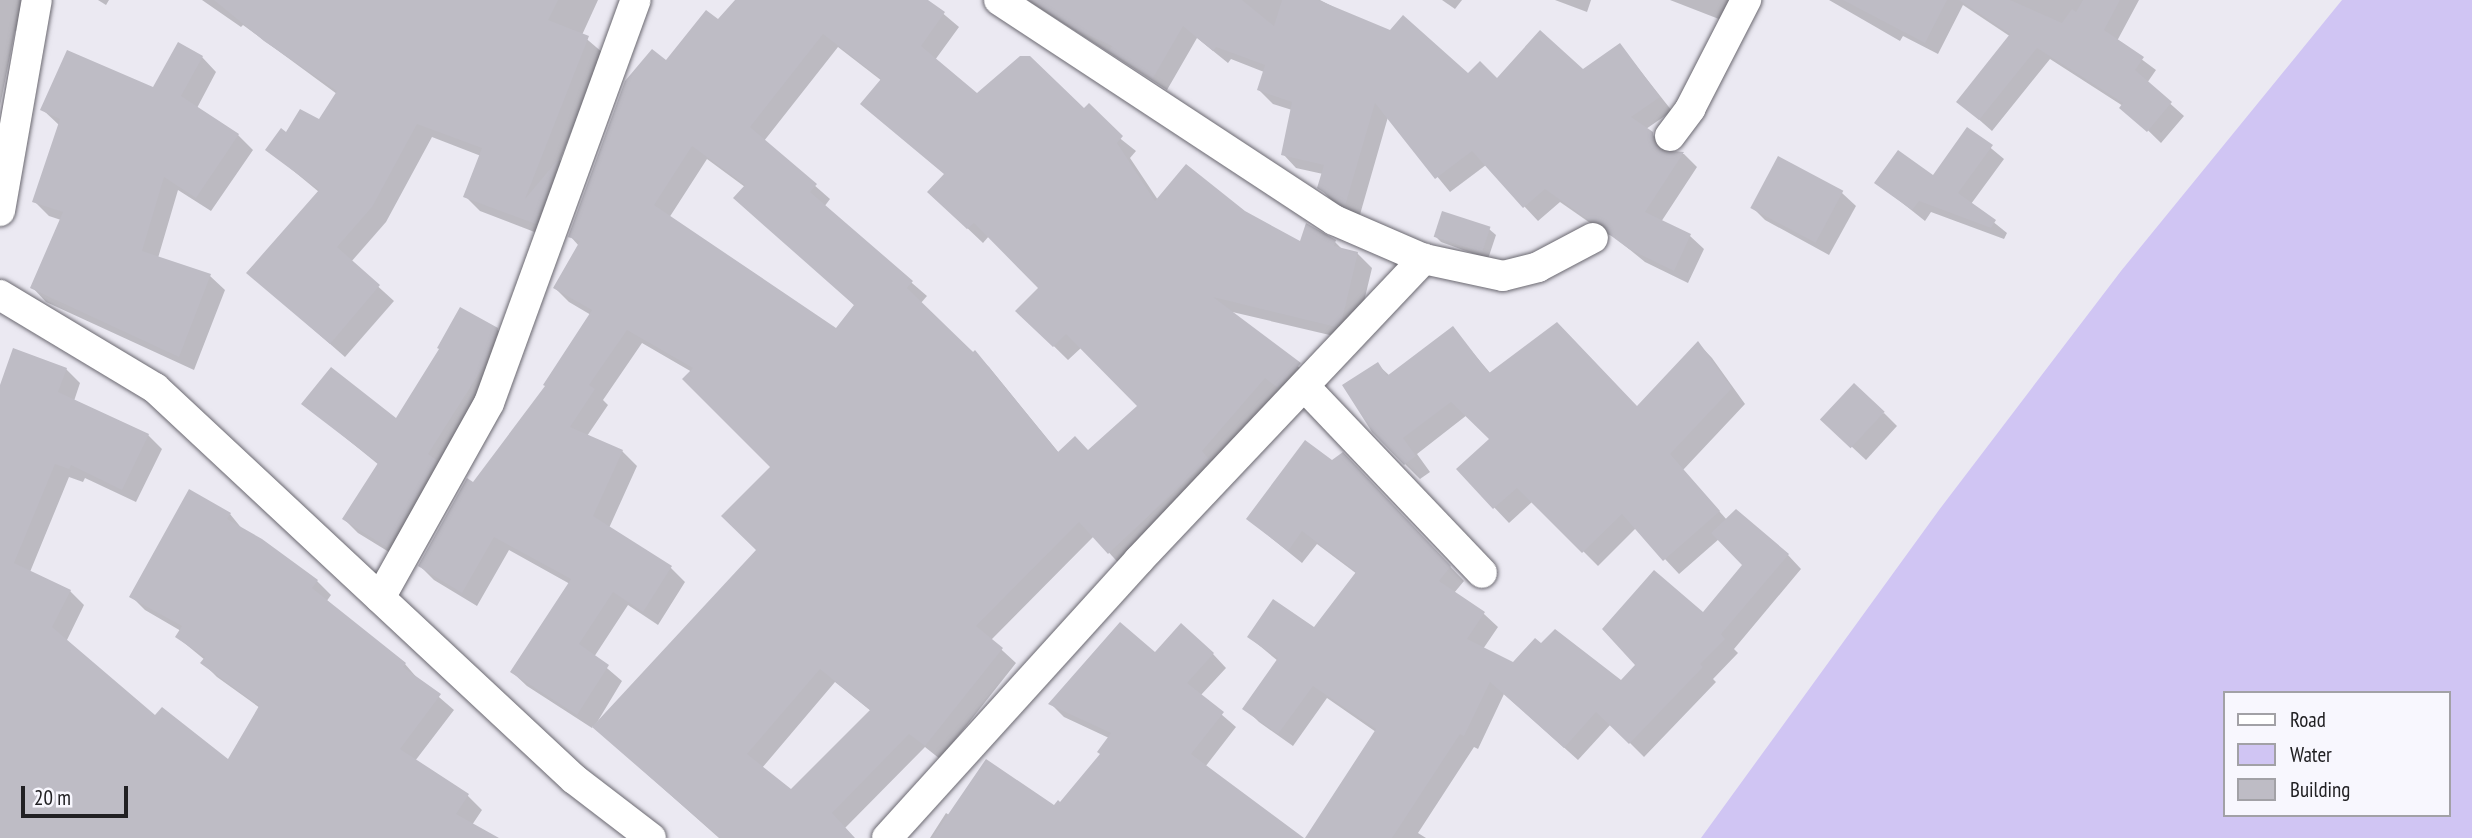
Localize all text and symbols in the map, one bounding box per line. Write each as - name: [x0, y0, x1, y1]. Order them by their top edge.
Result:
- legend: [2224, 691, 2451, 817]
- text: Road: [2290, 706, 2326, 733]
- text: Water: [2290, 741, 2332, 768]
- scale bar: [24, 772, 131, 816]
- text: Building: [2290, 776, 2350, 803]
- text: 20 m: [34, 784, 71, 811]

